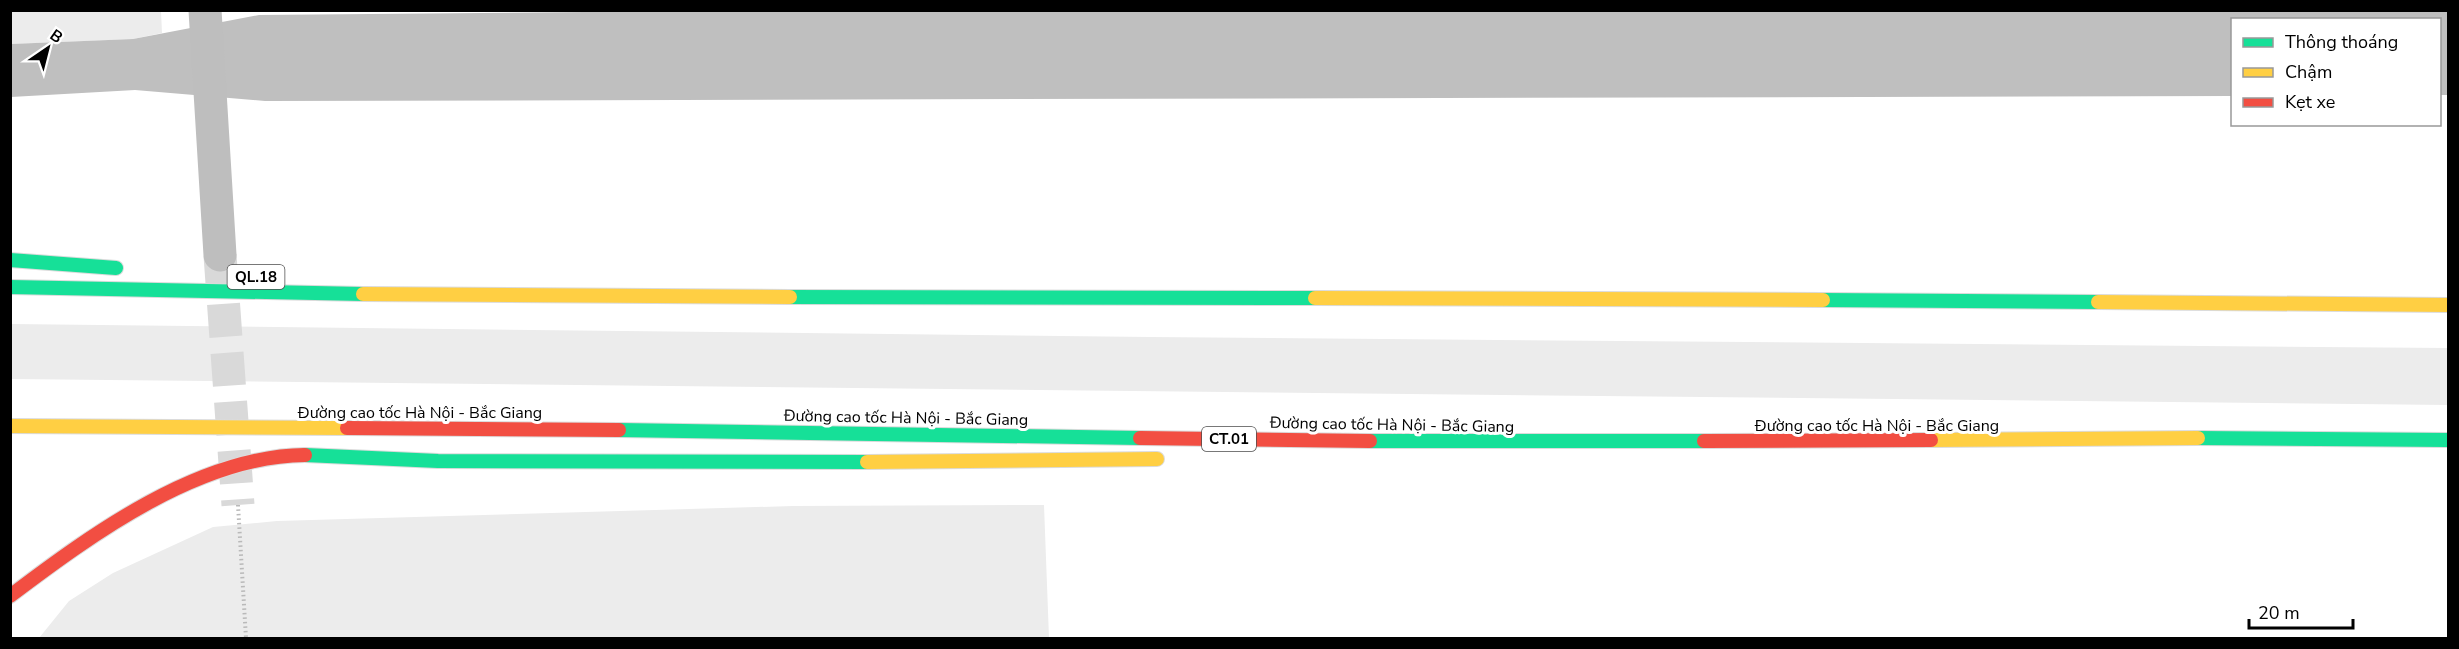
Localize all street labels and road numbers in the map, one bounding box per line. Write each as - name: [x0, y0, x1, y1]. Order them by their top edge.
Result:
- road number: QL.18: [228, 265, 284, 289]
- street label: Đường cao tốc Hà Nội - Bắc Giang: [297, 402, 542, 424]
- street label: Đường cao tốc Hà Nội - Bắc Giang: [783, 405, 1028, 431]
- street label: Đường cao tốc Hà Nội - Bắc Giang: [1269, 412, 1514, 438]
- street label: Đường cao tốc Hà Nội - Bắc Giang: [1754, 415, 1999, 437]
- road number: CT.01: [1202, 427, 1256, 451]

